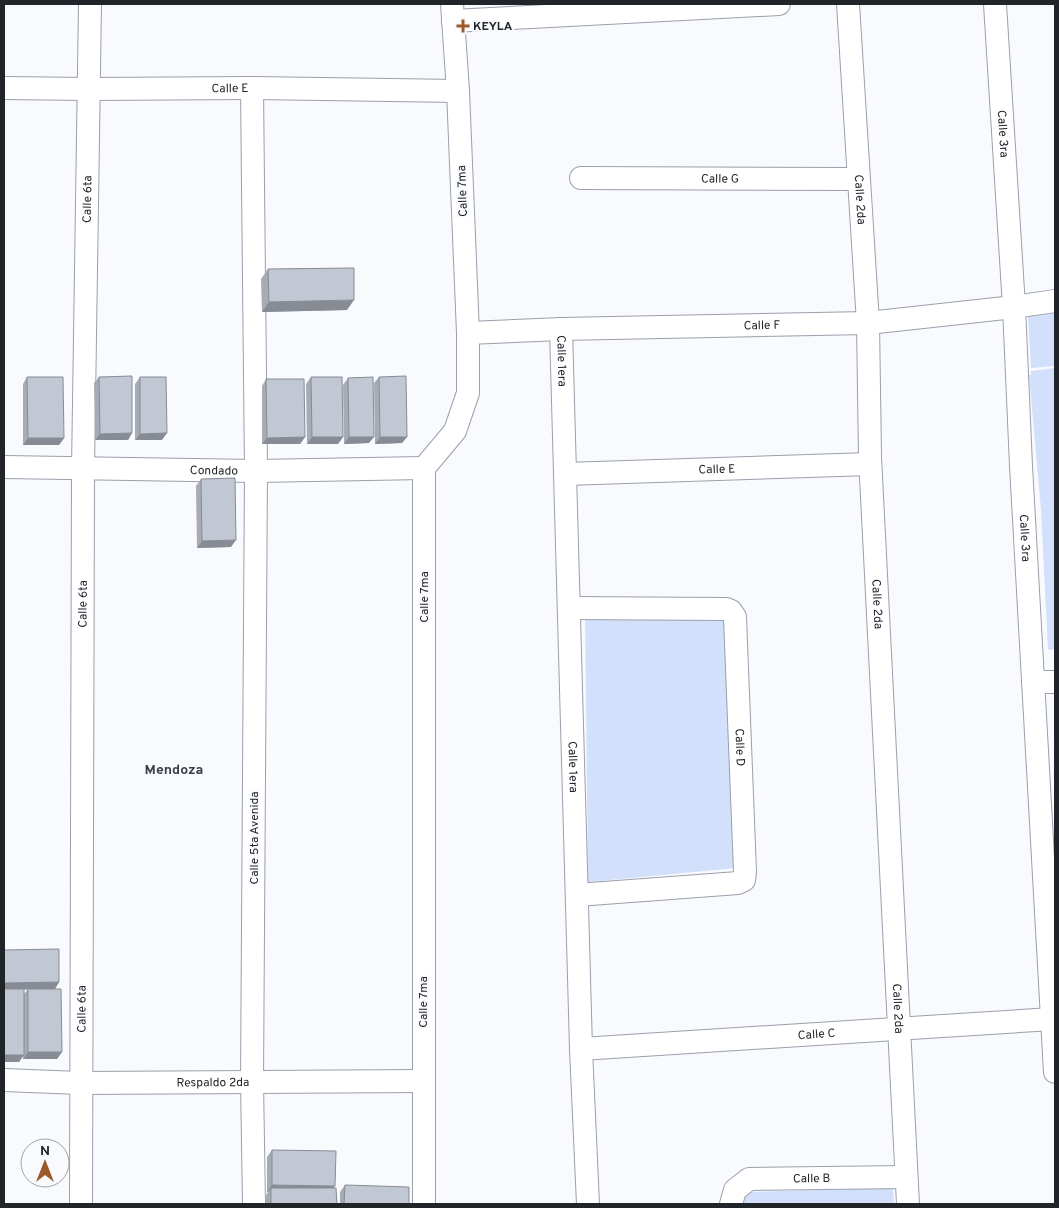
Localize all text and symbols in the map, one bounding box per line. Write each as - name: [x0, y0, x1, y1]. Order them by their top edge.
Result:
- place label: KEYLA: [473, 19, 513, 35]
- marker: KEYLA: [457, 20, 469, 32]
- street label: Calle E: [212, 81, 248, 97]
- street label: Calle 3ra: [993, 110, 1012, 158]
- street label: Calle 7ma: [454, 165, 472, 217]
- street label: Calle G: [701, 171, 739, 188]
- street label: Calle 2da: [850, 174, 869, 225]
- street label: Calle 6ta: [80, 175, 96, 223]
- street label: Calle F: [744, 318, 781, 334]
- street label: Calle 1era: [552, 335, 570, 387]
- street label: Calle E: [698, 461, 736, 479]
- street label: Condado: [190, 463, 238, 480]
- street label: Calle 3ra: [1015, 514, 1033, 562]
- street label: Calle 7ma: [417, 571, 433, 623]
- street label: Calle 2da: [867, 579, 886, 630]
- street label: Calle 6ta: [76, 580, 92, 628]
- street label: Calle D: [730, 728, 748, 767]
- street label: Calle 1era: [563, 741, 581, 793]
- district label: Mendoza: [145, 762, 203, 779]
- street label: Calle 5ta Avenida: [247, 791, 263, 885]
- street label: Calle 7ma: [416, 976, 432, 1028]
- street label: Calle 2da: [888, 983, 906, 1034]
- street label: Calle 6ta: [74, 985, 91, 1033]
- street label: Calle C: [797, 1026, 836, 1044]
- street label: Respaldo 2da: [176, 1075, 249, 1091]
- north arrow: [20, 1138, 70, 1188]
- text: N: [40, 1143, 50, 1160]
- street label: Calle B: [793, 1171, 831, 1187]

